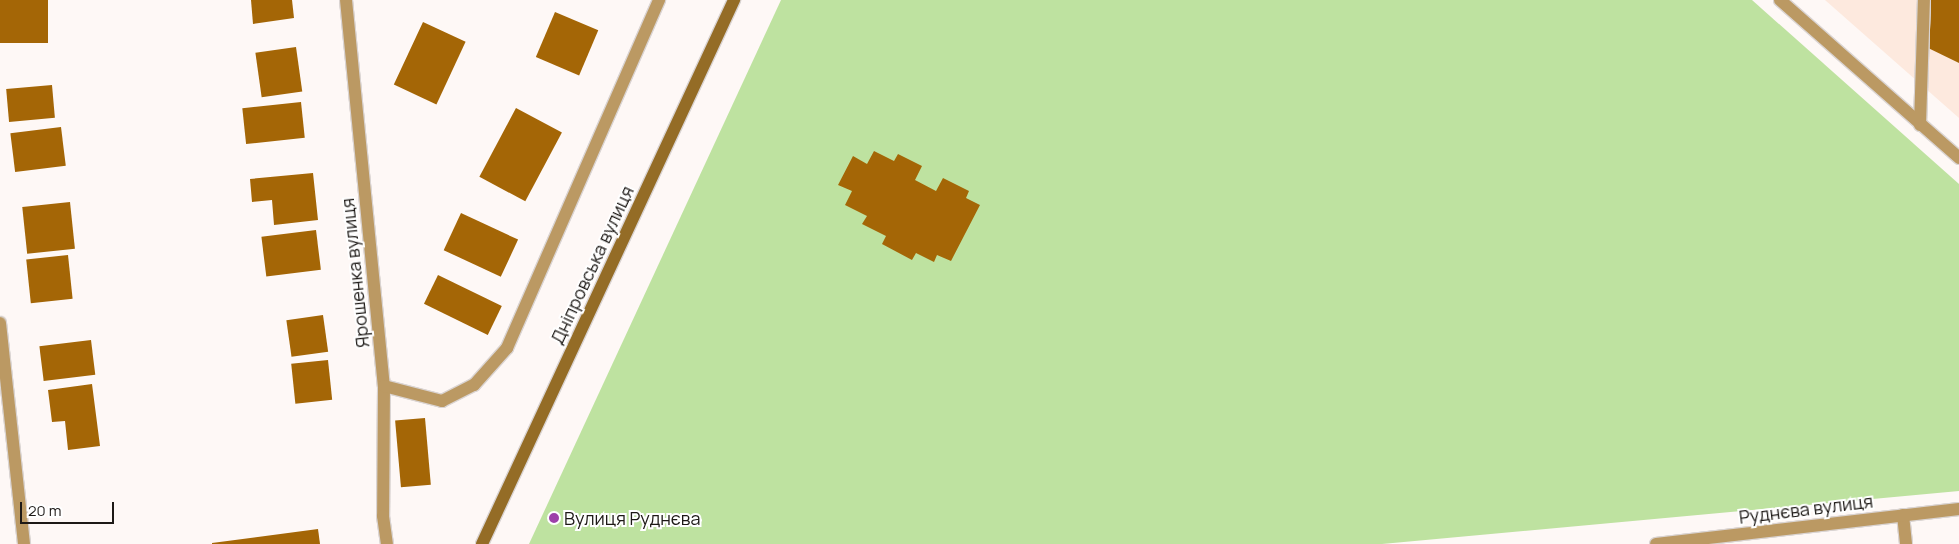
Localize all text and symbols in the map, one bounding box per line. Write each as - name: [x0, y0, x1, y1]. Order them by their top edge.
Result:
- street label: Дніпровська вулиця: [546, 183, 638, 347]
- street label: Ярошенка вулиця: [336, 197, 374, 349]
- street label: Руднєва вулиця: [1738, 490, 1874, 528]
- scale bar: [22, 492, 116, 524]
- text: 20 m: [28, 500, 61, 521]
- place label: Вулиця Руднєва: [564, 507, 700, 529]
- marker: Вулиця Руднєва: [548, 512, 560, 524]

